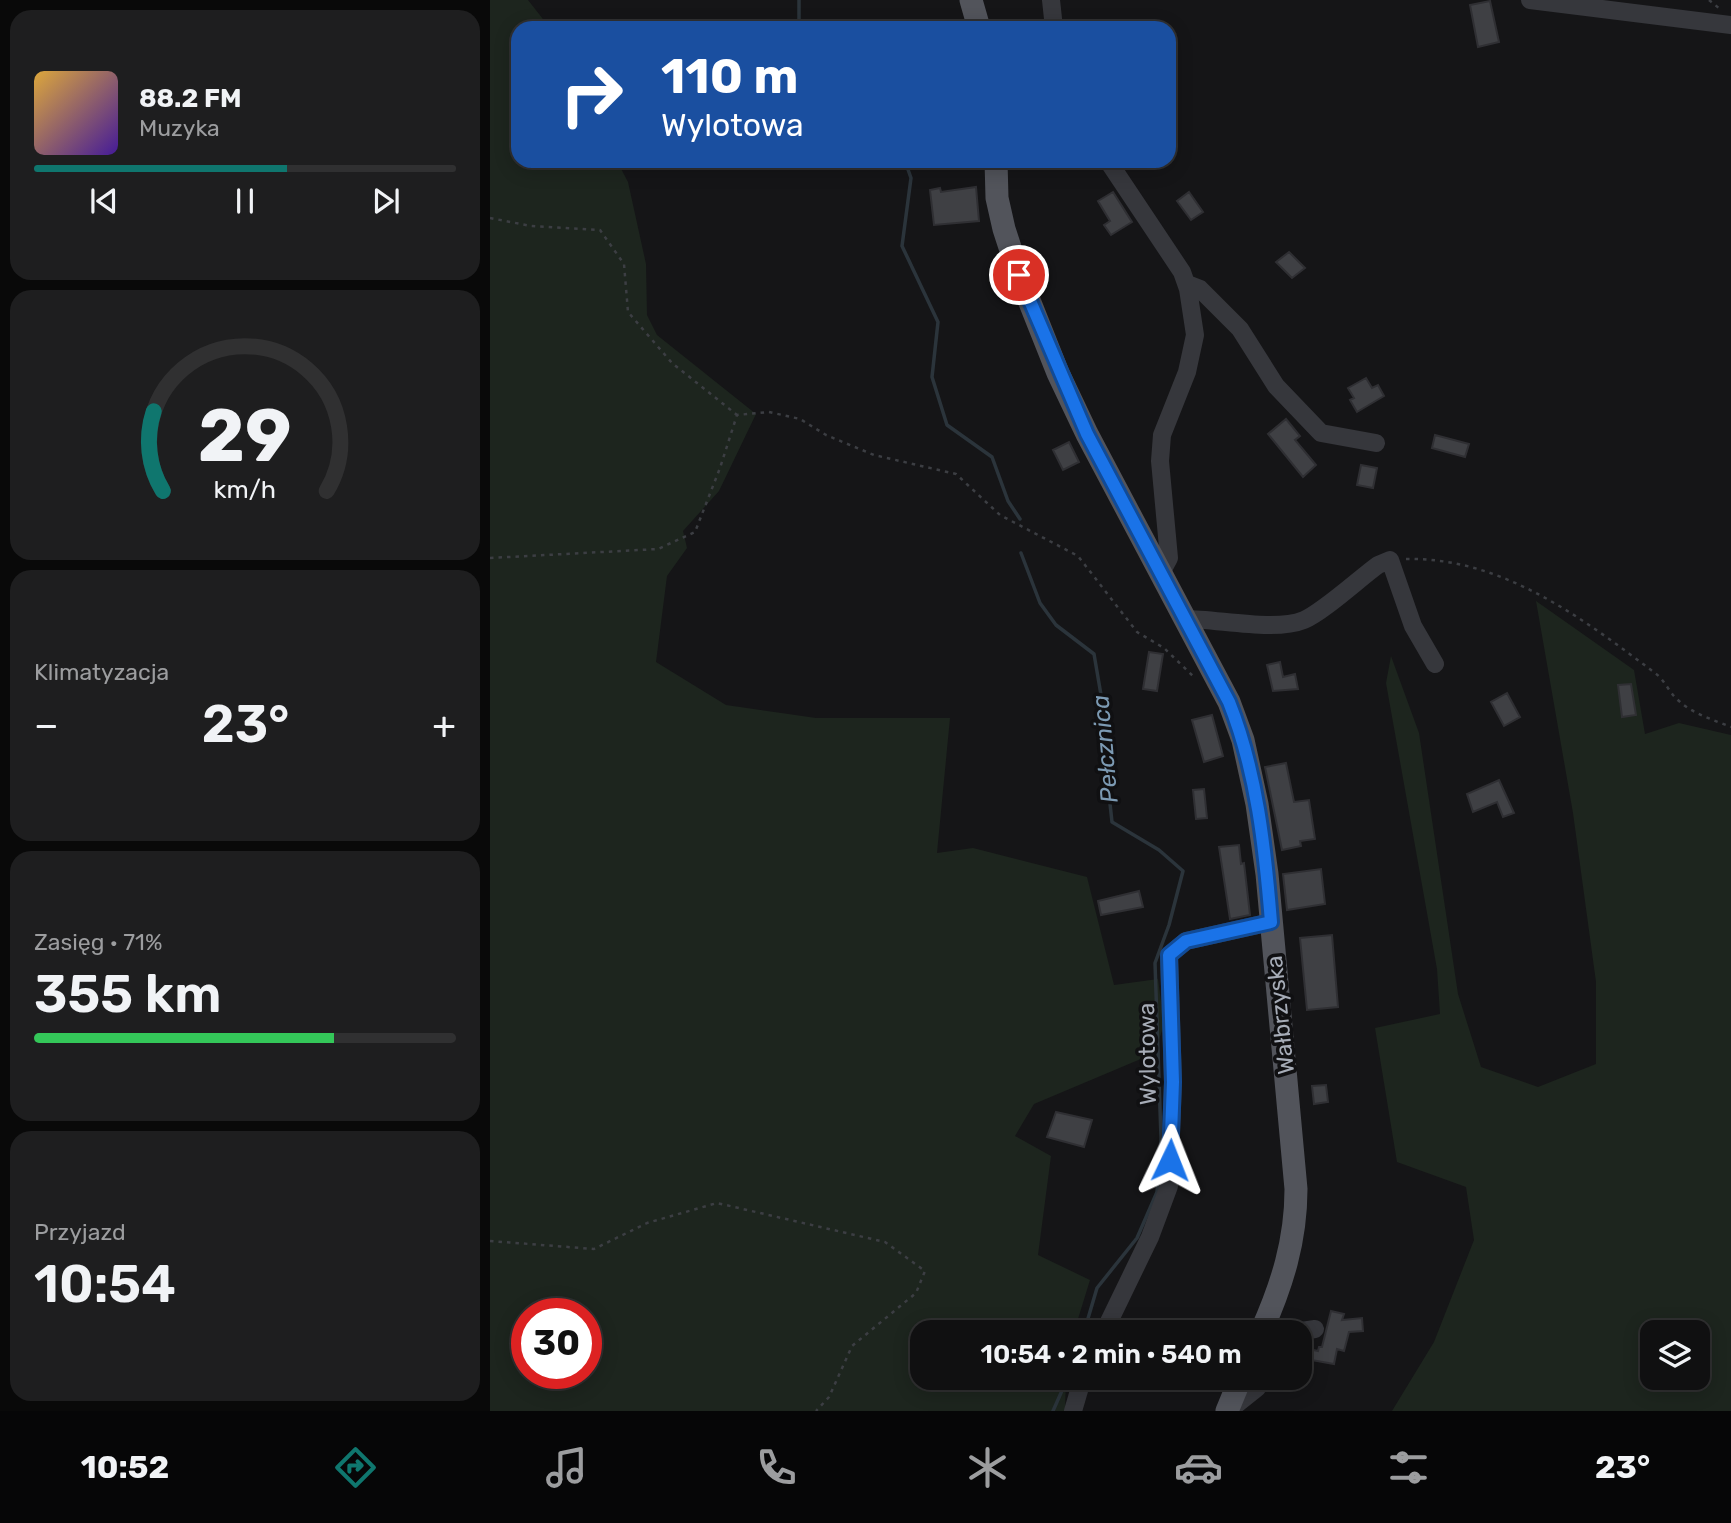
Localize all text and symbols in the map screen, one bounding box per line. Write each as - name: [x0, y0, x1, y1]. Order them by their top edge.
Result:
- text: 110 m: [661, 47, 798, 105]
- icon: right: [546, 49, 637, 140]
- text: 88.2 FM: [139, 83, 242, 114]
- text: Wylotowa: [661, 106, 804, 144]
- text: Muzyka: [139, 114, 220, 142]
- icon: previous: [85, 182, 123, 220]
- icon: pause: [226, 182, 264, 220]
- icon: next: [367, 182, 405, 220]
- pin: [989, 245, 1049, 305]
- icon: arrive: [1000, 256, 1038, 294]
- text: 29: [198, 394, 292, 480]
- text: km/h: [214, 475, 276, 504]
- text: Klimatyzacja: [34, 658, 169, 686]
- text: 23°: [202, 693, 289, 755]
- water label: Pełcznica: [1086, 694, 1124, 804]
- text: −: [34, 702, 59, 748]
- text: +: [432, 702, 456, 748]
- text: Zasięg · 71%: [34, 928, 162, 956]
- street label: Wałbrzyska: [1260, 954, 1300, 1076]
- text: 355 km: [34, 963, 221, 1025]
- street label: Wylotowa: [1132, 1003, 1162, 1105]
- position arrow: [1133, 1123, 1207, 1197]
- text: Przyjazd: [34, 1218, 126, 1246]
- text: 10:54: [34, 1253, 176, 1315]
- speed limit sign: 30: [511, 1298, 602, 1389]
- map controls: [1640, 1320, 1710, 1390]
- button: layers: [1640, 1320, 1710, 1390]
- text: 10:54 · 2 min · 540 m: [980, 1339, 1242, 1370]
- icon: directions: [331, 1443, 380, 1492]
- icon: music: [542, 1443, 591, 1492]
- icon: phone: [752, 1443, 801, 1492]
- icon: climate: [963, 1443, 1012, 1492]
- icon: car: [1174, 1443, 1223, 1492]
- icon: filters: [1384, 1443, 1433, 1492]
- text: 10:52: [81, 1448, 169, 1486]
- text: 23°: [1595, 1448, 1650, 1486]

